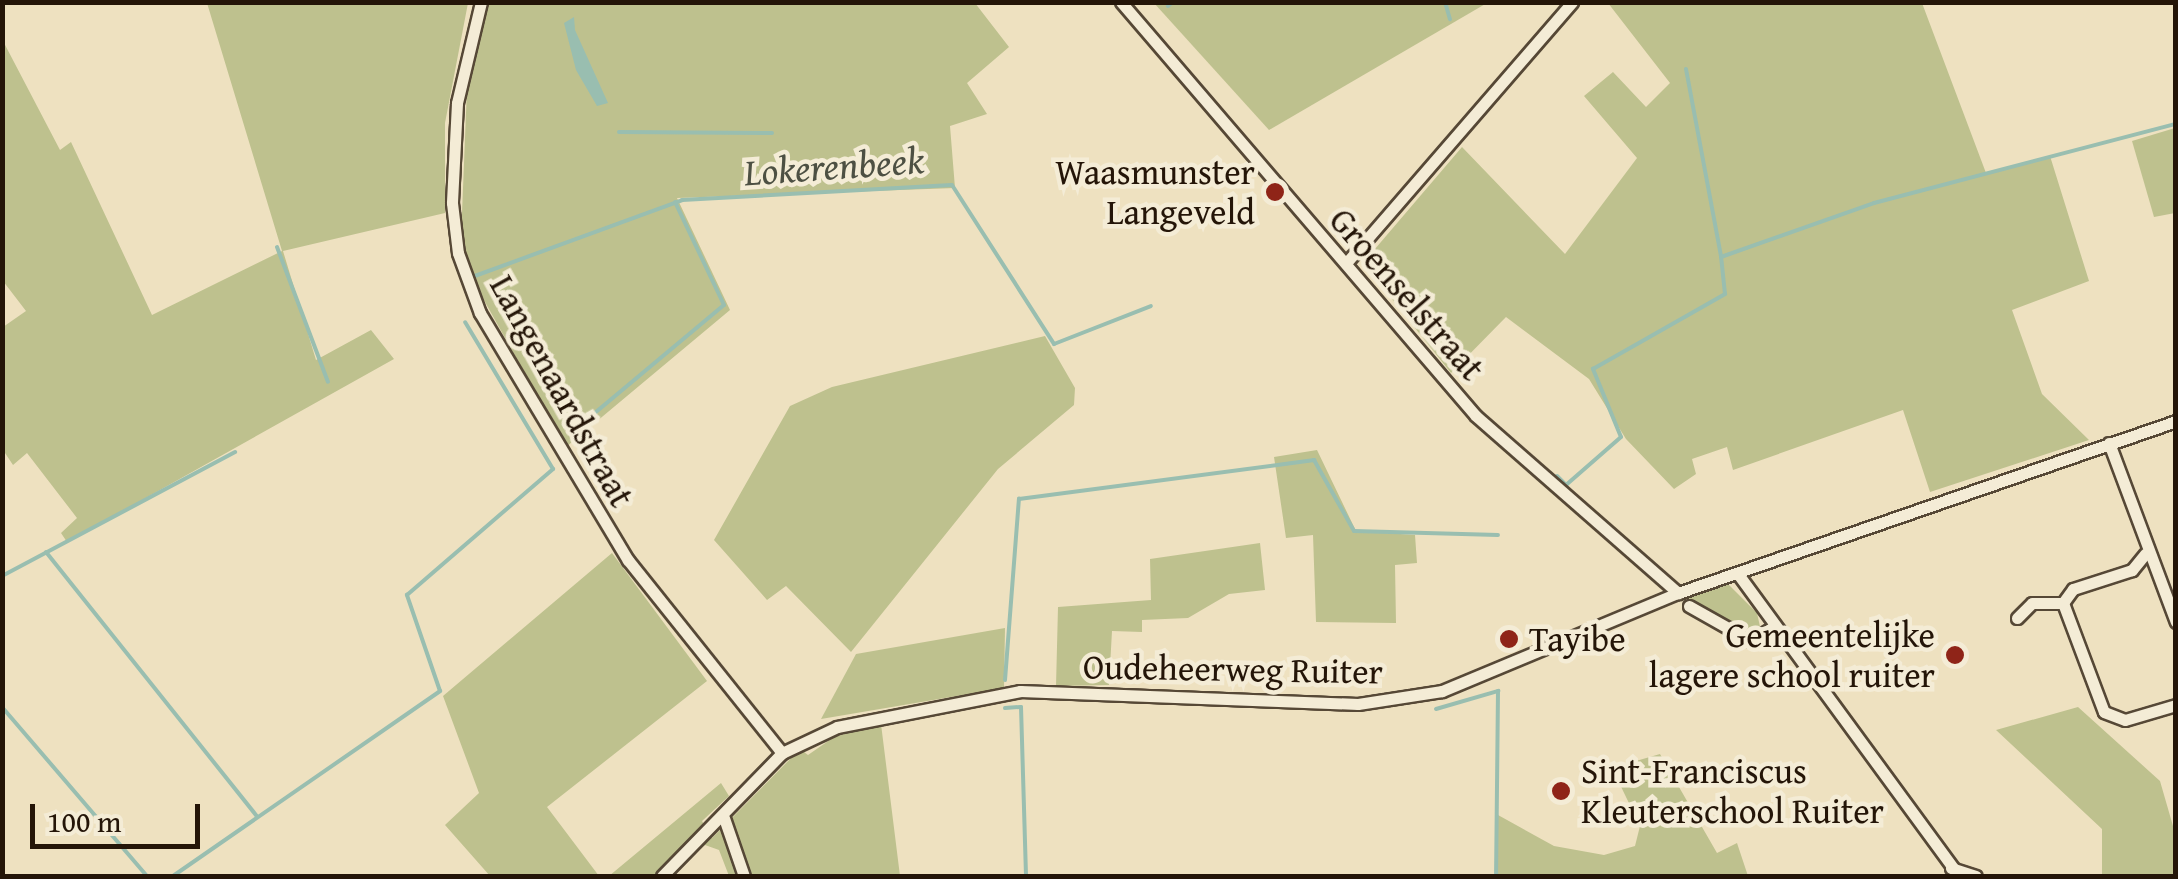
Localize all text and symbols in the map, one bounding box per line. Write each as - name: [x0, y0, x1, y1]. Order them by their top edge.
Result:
- water label: Lokerenbeek: [743, 137, 925, 195]
- place label: Waasmunster Langeveld: [1055, 151, 1255, 233]
- marker: Waasmunster Langeveld: [1264, 181, 1286, 203]
- street label: Groenselstraat: [1321, 199, 1493, 389]
- street label: Langenaardstraat: [481, 268, 643, 514]
- place label: Gemeentelijke lagere school ruiter: [1649, 614, 1935, 696]
- place label: Tayibe: [1529, 618, 1626, 660]
- marker: Tayibe: [1498, 628, 1520, 650]
- marker: Gemeentelijke lagere school ruiter: [1944, 644, 1966, 666]
- street label: Oudeheerweg Ruiter: [1083, 645, 1383, 693]
- place label: Sint-Franciscus Kleuterschool Ruiter: [1581, 750, 1884, 832]
- marker: Sint-Franciscus Kleuterschool Ruiter: [1550, 780, 1572, 802]
- scale bar: [35, 784, 205, 846]
- text: 100 m: [47, 799, 121, 843]

